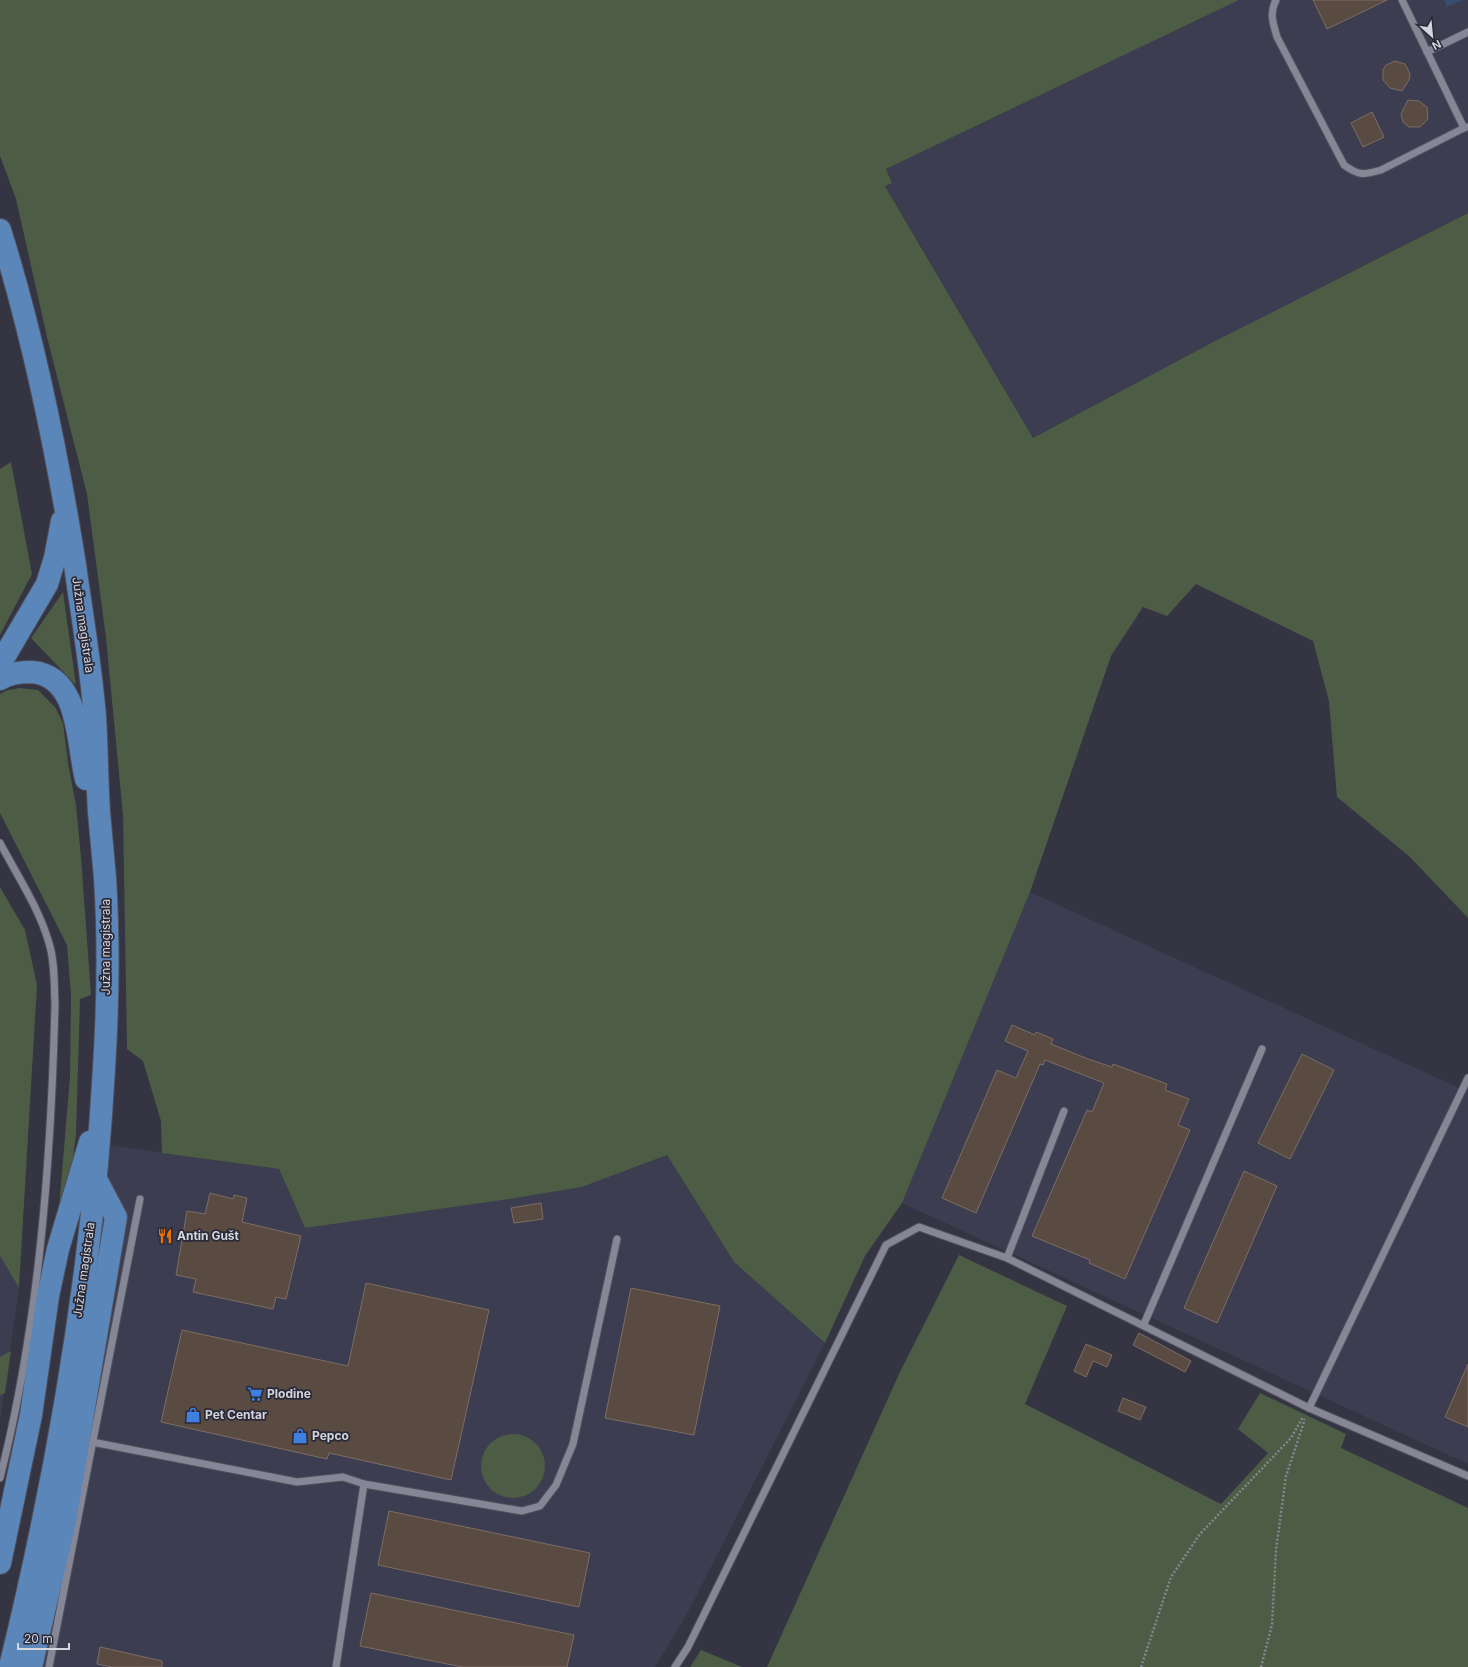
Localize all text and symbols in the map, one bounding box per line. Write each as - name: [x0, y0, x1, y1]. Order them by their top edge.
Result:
- north arrow: [1412, 16, 1452, 56]
- text: N: [1430, 37, 1443, 53]
- street label: Južna magistrala: [69, 576, 98, 674]
- street label: Južna magistrala: [98, 899, 113, 995]
- street label: Južna magistrala: [69, 1221, 98, 1319]
- restaurant icon: Antin Gušt: [156, 1227, 174, 1245]
- place label: Antin Gušt: [177, 1228, 240, 1243]
- supermarket icon: Plodine: [246, 1385, 264, 1403]
- place label: Plodine: [267, 1386, 311, 1401]
- shop icon: Pet Centar: [184, 1406, 202, 1424]
- place label: Pet Centar: [205, 1407, 267, 1422]
- shop icon: Pepco: [291, 1427, 309, 1445]
- place label: Pepco: [312, 1428, 349, 1443]
- scale bar: [18, 1625, 69, 1651]
- text: 20 m: [24, 1631, 53, 1646]

